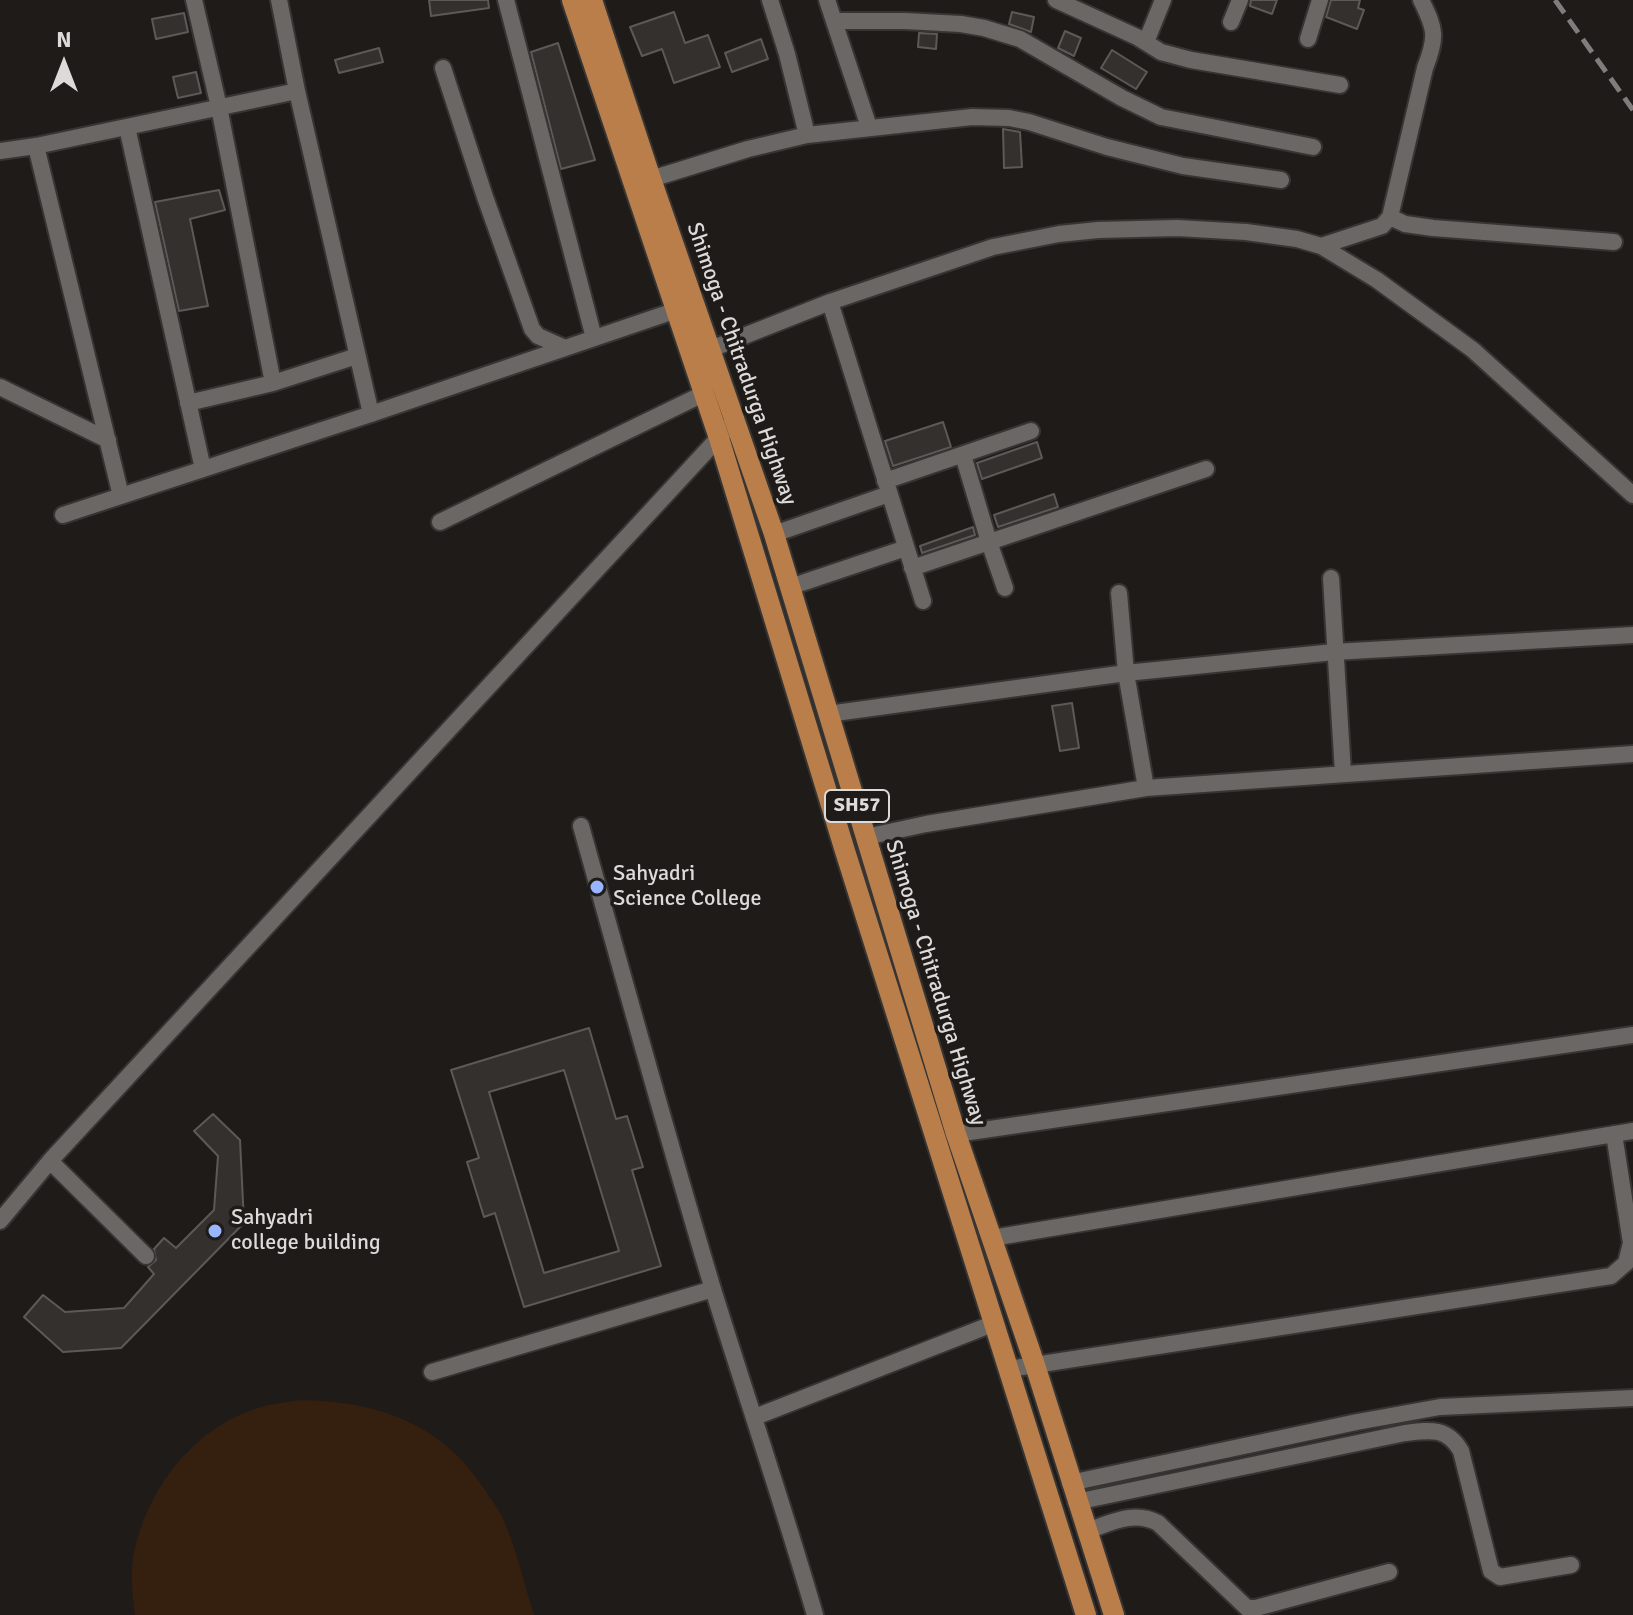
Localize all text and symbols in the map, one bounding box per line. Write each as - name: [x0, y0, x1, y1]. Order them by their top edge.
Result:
- north arrow: [24, 24, 104, 104]
- text: N: [56, 26, 72, 53]
- street label: Shimoga - Chitradurga Highway: [680, 219, 802, 509]
- road number: SH57: [825, 790, 889, 822]
- street label: Shimoga - Chitradurga Highway: [879, 837, 991, 1129]
- place label: Sahyadri Science College: [613, 861, 762, 912]
- marker: Sahyadri Science College: [588, 878, 606, 896]
- place label: Sahyadri college building: [231, 1205, 381, 1256]
- marker: Sahyadri college building: [206, 1222, 224, 1240]

